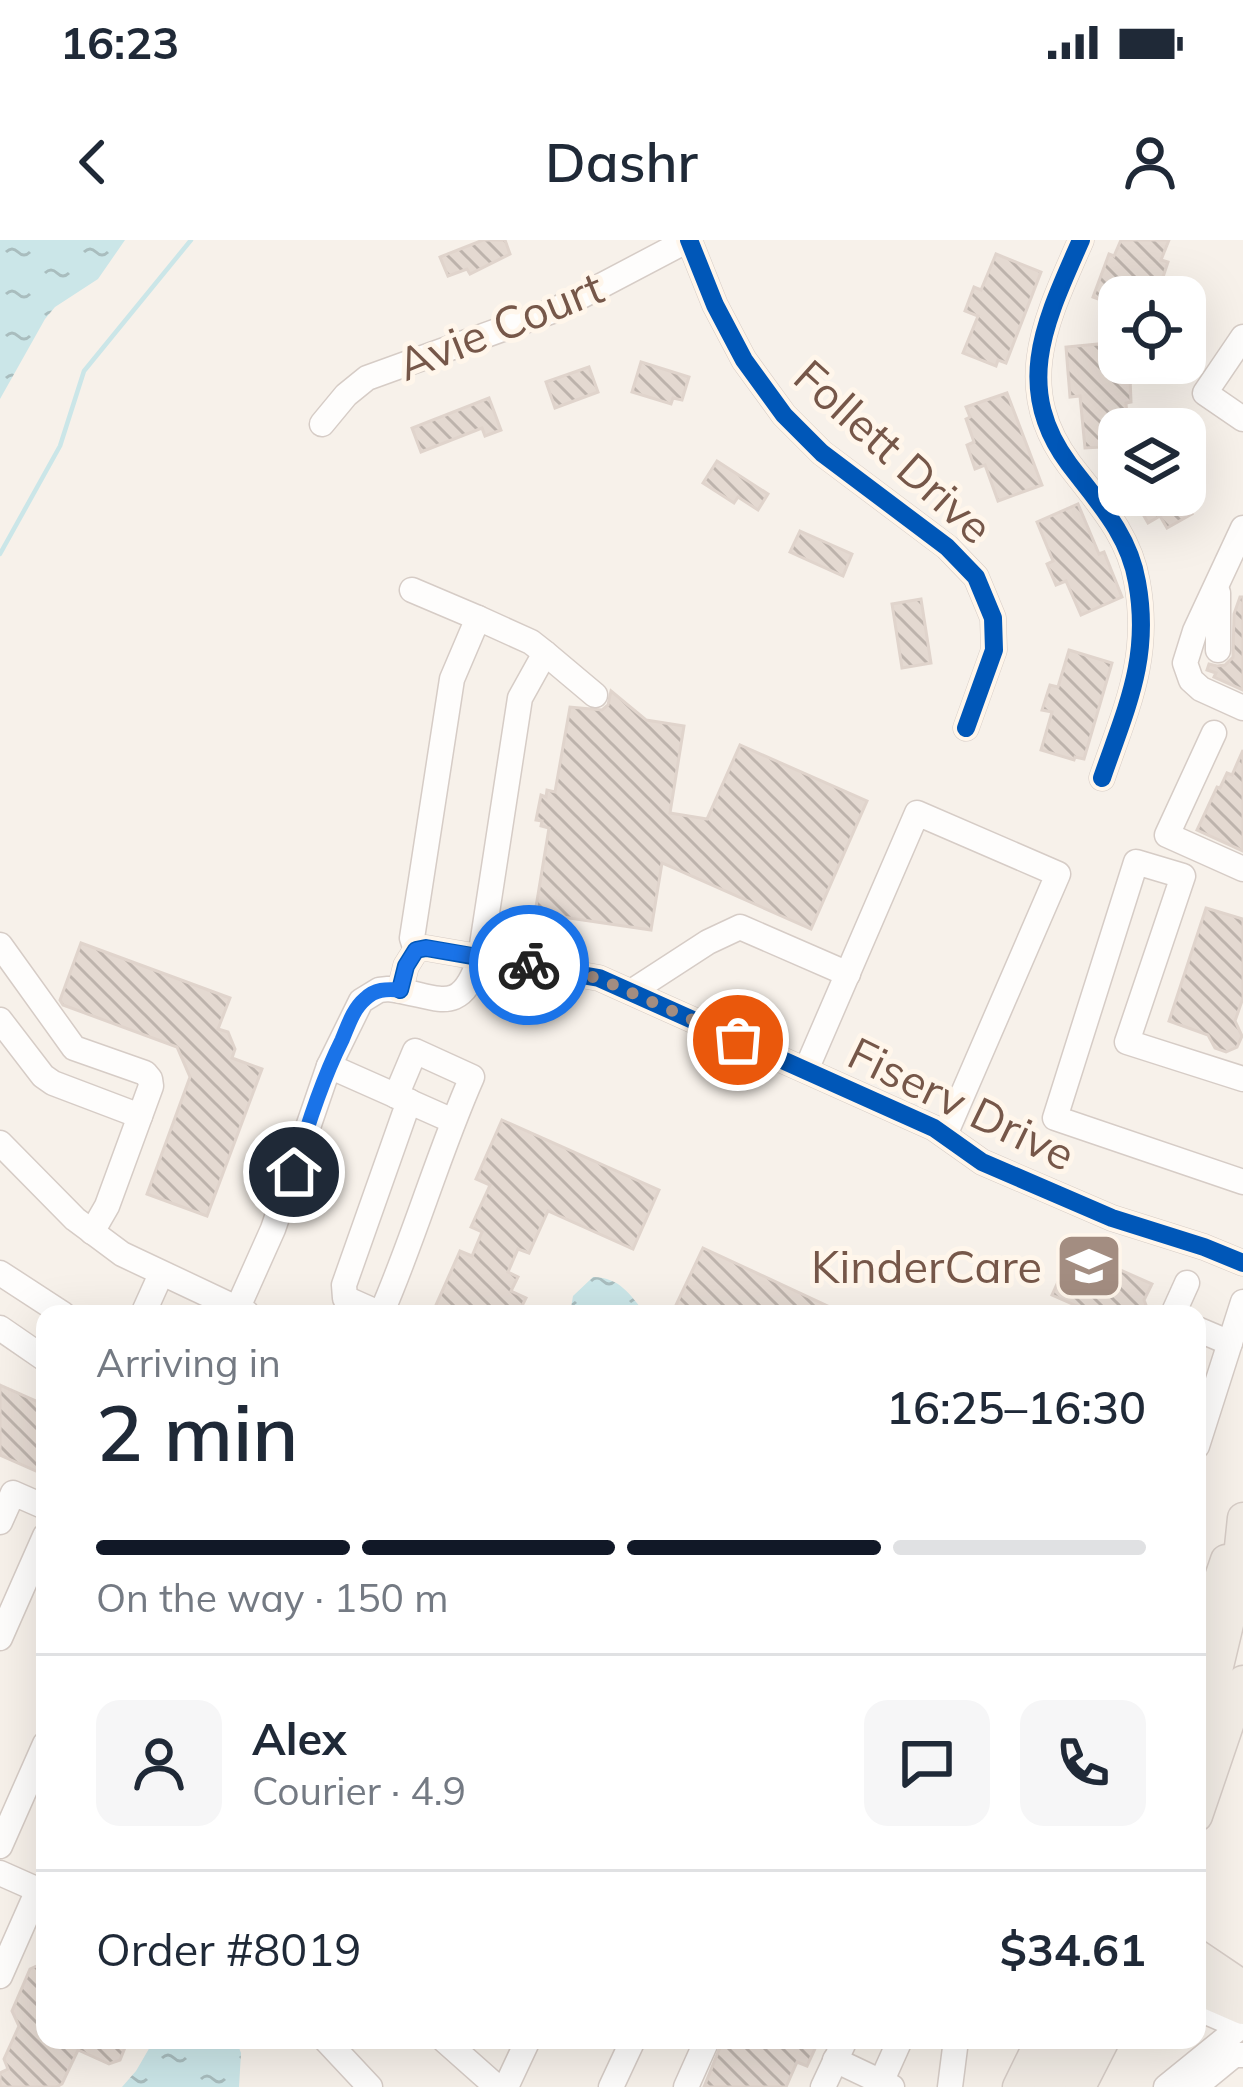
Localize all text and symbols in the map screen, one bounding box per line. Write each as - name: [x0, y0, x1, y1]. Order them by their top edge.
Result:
- text: 16:23: [60, 14, 179, 70]
- text: Dashr: [545, 128, 698, 196]
- icon: back: [60, 129, 126, 195]
- icon: person: [1117, 129, 1183, 195]
- street label: Avie Court: [389, 258, 611, 392]
- map controls: [1098, 276, 1206, 516]
- button: locate: [1098, 276, 1206, 384]
- street label: Follett Drive: [783, 347, 1005, 555]
- button: layers: [1098, 408, 1206, 516]
- courier: [469, 905, 589, 1025]
- icon: bike: [496, 932, 562, 998]
- pin: [687, 989, 789, 1091]
- icon: bag: [705, 1007, 771, 1073]
- street label: Fiserv Drive: [840, 1024, 1084, 1182]
- pin: [243, 1121, 345, 1223]
- icon: home: [261, 1139, 327, 1205]
- school or university icon: KinderCare: [1054, 1231, 1124, 1301]
- place label: KinderCare: [811, 1238, 1042, 1294]
- text: Arriving in: [96, 1338, 281, 1387]
- text: 16:25–16:30: [886, 1379, 1146, 1435]
- text: 2 min: [96, 1383, 299, 1481]
- text: On the way · 150 m: [96, 1573, 448, 1622]
- button: person: [96, 1700, 222, 1826]
- button: chat: [864, 1700, 990, 1826]
- button: phone: [1020, 1700, 1146, 1826]
- text: Alex: [252, 1710, 347, 1766]
- text: Courier · 4.9: [252, 1766, 466, 1815]
- text: Order #8019: [96, 1921, 361, 1977]
- text: $34.61: [1000, 1921, 1146, 1977]

